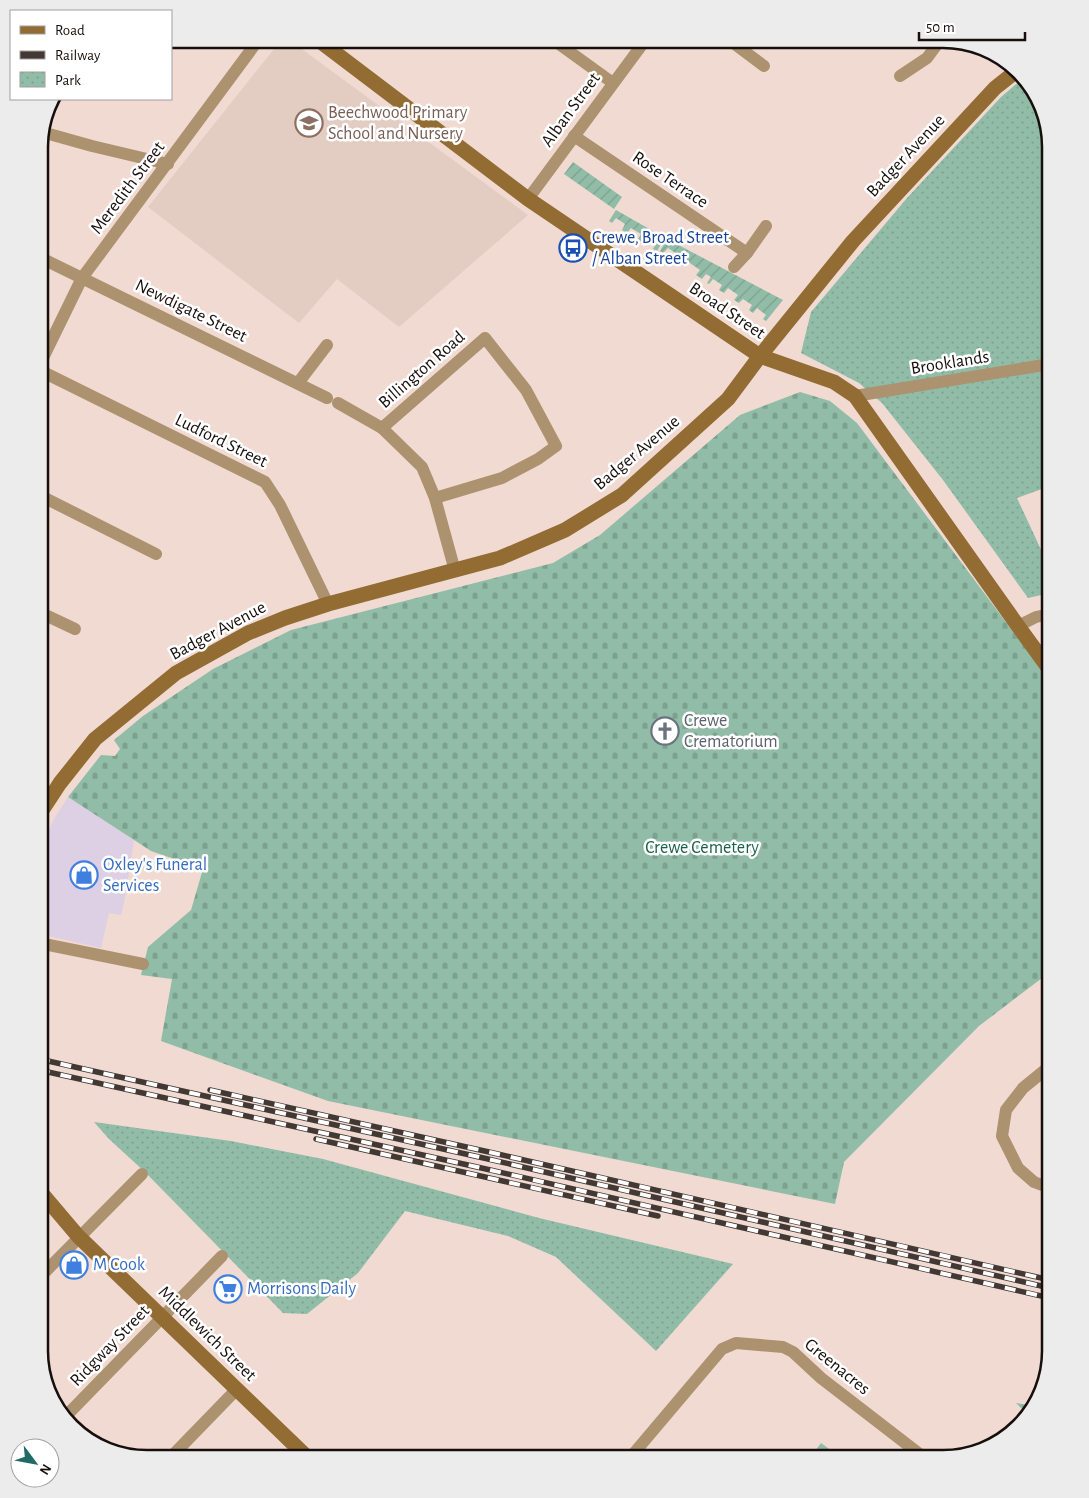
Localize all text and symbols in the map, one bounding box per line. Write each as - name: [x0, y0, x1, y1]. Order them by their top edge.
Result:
- legend: [10, 10, 172, 100]
- scale bar: [919, 10, 1025, 42]
- text: 50 m: [926, 20, 955, 35]
- text: Road: [55, 23, 85, 38]
- text: Railway: [55, 48, 101, 63]
- street label: Alban Street: [538, 69, 604, 150]
- text: Park: [55, 73, 81, 88]
- place label: Beechwood Primary School and Nursery: [328, 104, 468, 143]
- school or university icon: Beechwood Primary School and Nursery: [294, 108, 324, 138]
- street label: Badger Avenue: [863, 111, 949, 201]
- street label: Meredith Street: [88, 138, 169, 237]
- street label: Rose Terrace: [629, 148, 711, 212]
- place label: Crewe, Broad Street / Alban Street: [592, 229, 729, 268]
- bus stop icon: Crewe, Broad Street / Alban Street: [558, 233, 588, 263]
- street label: Newdigate Street: [132, 276, 250, 346]
- street label: Broad Street: [686, 279, 768, 343]
- street label: Billington Road: [376, 328, 468, 412]
- street label: Brooklands: [910, 348, 990, 378]
- street label: Ludford Street: [172, 411, 270, 471]
- street label: Badger Avenue: [591, 412, 683, 494]
- street label: Badger Avenue: [167, 598, 269, 664]
- place label: Crewe Crematorium: [684, 712, 778, 751]
- church icon: Crewe Crematorium: [650, 716, 680, 746]
- park label: Crewe Cemetery: [645, 839, 759, 857]
- place label: Oxley's Funeral Services: [103, 856, 207, 895]
- shop icon: Oxley's Funeral Services: [69, 860, 99, 890]
- shop icon: M Cook: [59, 1250, 89, 1280]
- place label: M Cook: [93, 1256, 146, 1274]
- supermarket icon: Morrisons Daily: [213, 1274, 243, 1304]
- place label: Morrisons Daily: [247, 1280, 356, 1298]
- street label: Middlewich Street: [155, 1283, 259, 1385]
- street label: Ridgway Street: [67, 1302, 153, 1390]
- street label: Greenacres: [801, 1335, 873, 1399]
- north arrow: [10, 1438, 60, 1488]
- text: N: [37, 1462, 54, 1477]

